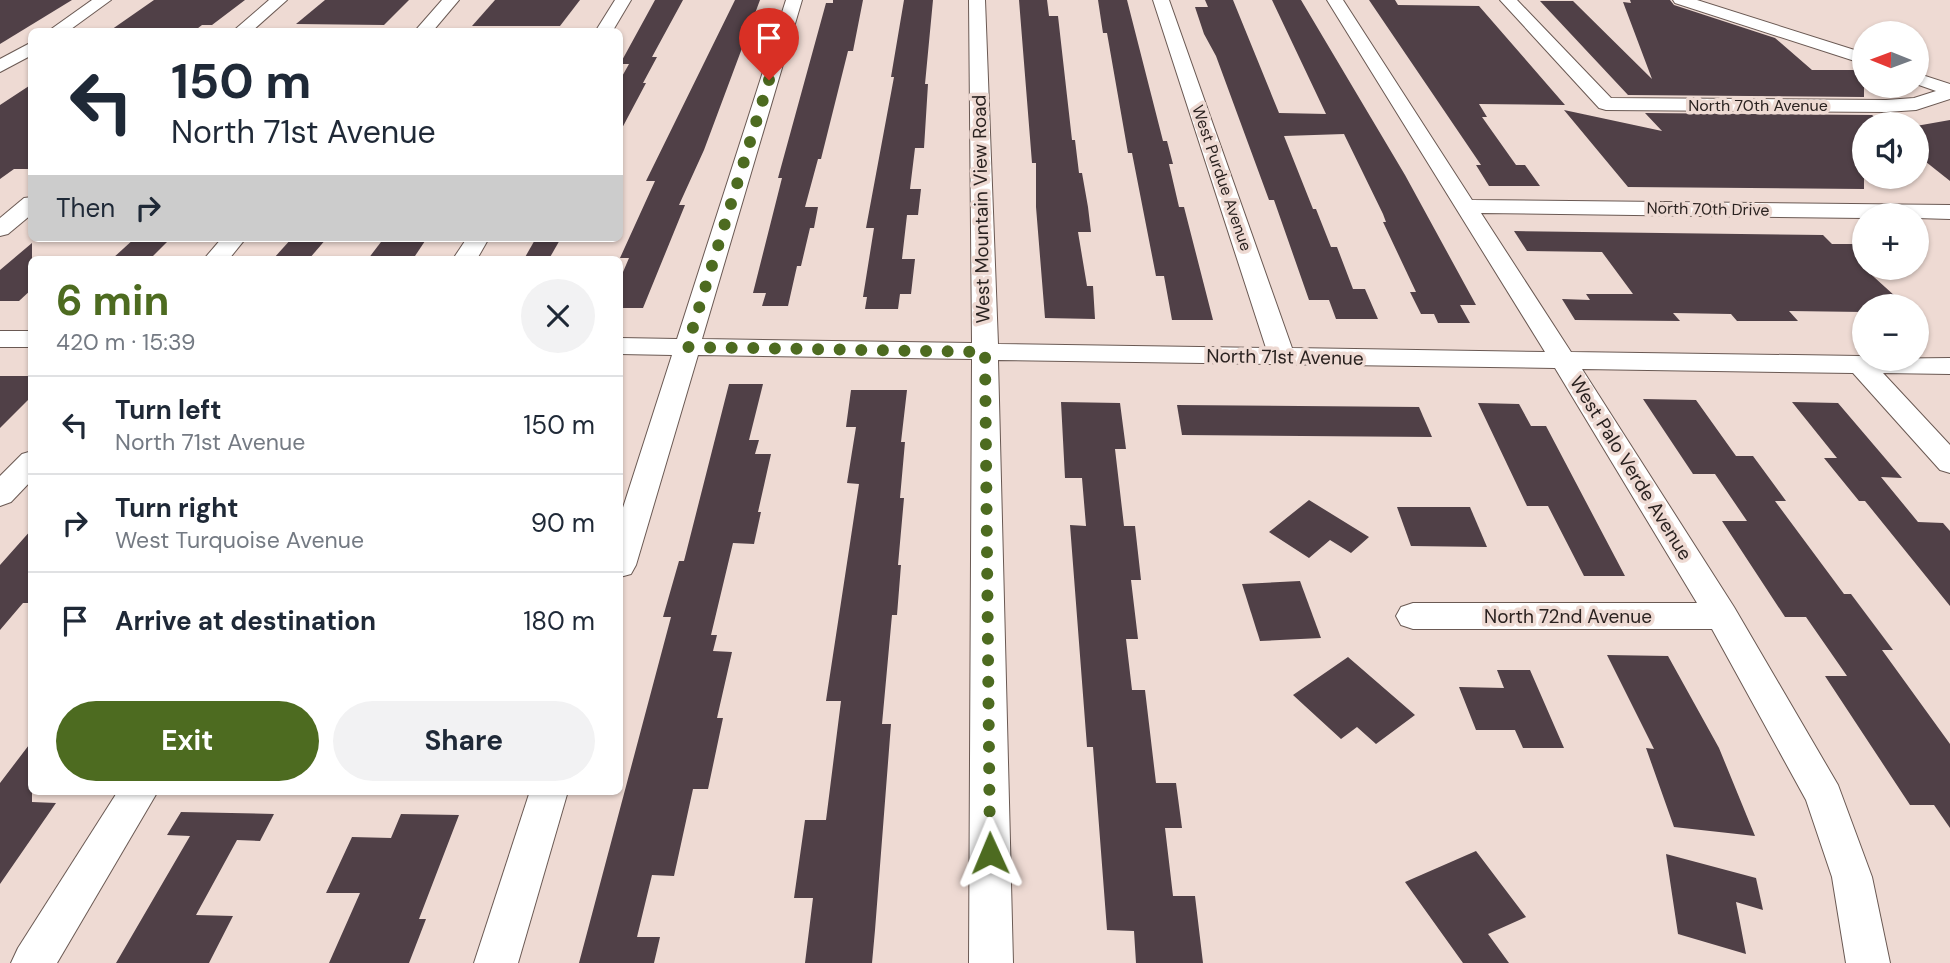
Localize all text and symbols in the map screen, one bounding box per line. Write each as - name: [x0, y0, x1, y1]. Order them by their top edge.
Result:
- pin: [739, 8, 799, 80]
- icon: arrive: [750, 19, 788, 57]
- north arrow: [1852, 21, 1928, 98]
- map controls: [1852, 21, 1929, 371]
- text: 150 m: [171, 49, 311, 113]
- icon: left: [56, 56, 147, 147]
- street label: West Mountain View Road: [967, 94, 995, 324]
- street label: North 70th Avenue: [1688, 95, 1828, 116]
- street label: West Purdue Avenue: [1187, 102, 1257, 254]
- text: North 71st Avenue: [171, 111, 436, 153]
- button: sound: [1852, 112, 1929, 189]
- icon: right: [129, 189, 167, 227]
- text: Then: [56, 191, 115, 225]
- street label: North 70th Drive: [1646, 197, 1770, 221]
- button: +: [1852, 203, 1929, 280]
- text: 6 min: [56, 273, 169, 328]
- button: close: [521, 279, 595, 353]
- button: −: [1852, 294, 1929, 371]
- text: 420 m · 15:39: [56, 327, 195, 357]
- street label: North 71st Avenue: [1206, 343, 1364, 371]
- street label: West Palo Verde Avenue: [1564, 371, 1698, 565]
- text: Turn left: [115, 393, 222, 427]
- icon: left: [56, 406, 94, 444]
- text: 150 m: [523, 408, 595, 442]
- text: North 71st Avenue: [115, 427, 305, 457]
- text: Turn right: [115, 491, 239, 525]
- icon: right: [56, 504, 94, 542]
- text: 90 m: [531, 506, 595, 540]
- text: West Turquoise Avenue: [115, 525, 364, 555]
- icon: arrive: [56, 602, 94, 640]
- text: Arrive at destination: [115, 604, 376, 638]
- text: 180 m: [523, 604, 595, 638]
- street label: North 72nd Avenue: [1484, 604, 1652, 629]
- button: Exit: [56, 701, 319, 781]
- button: Share: [333, 701, 595, 781]
- position arrow: [953, 816, 1027, 890]

